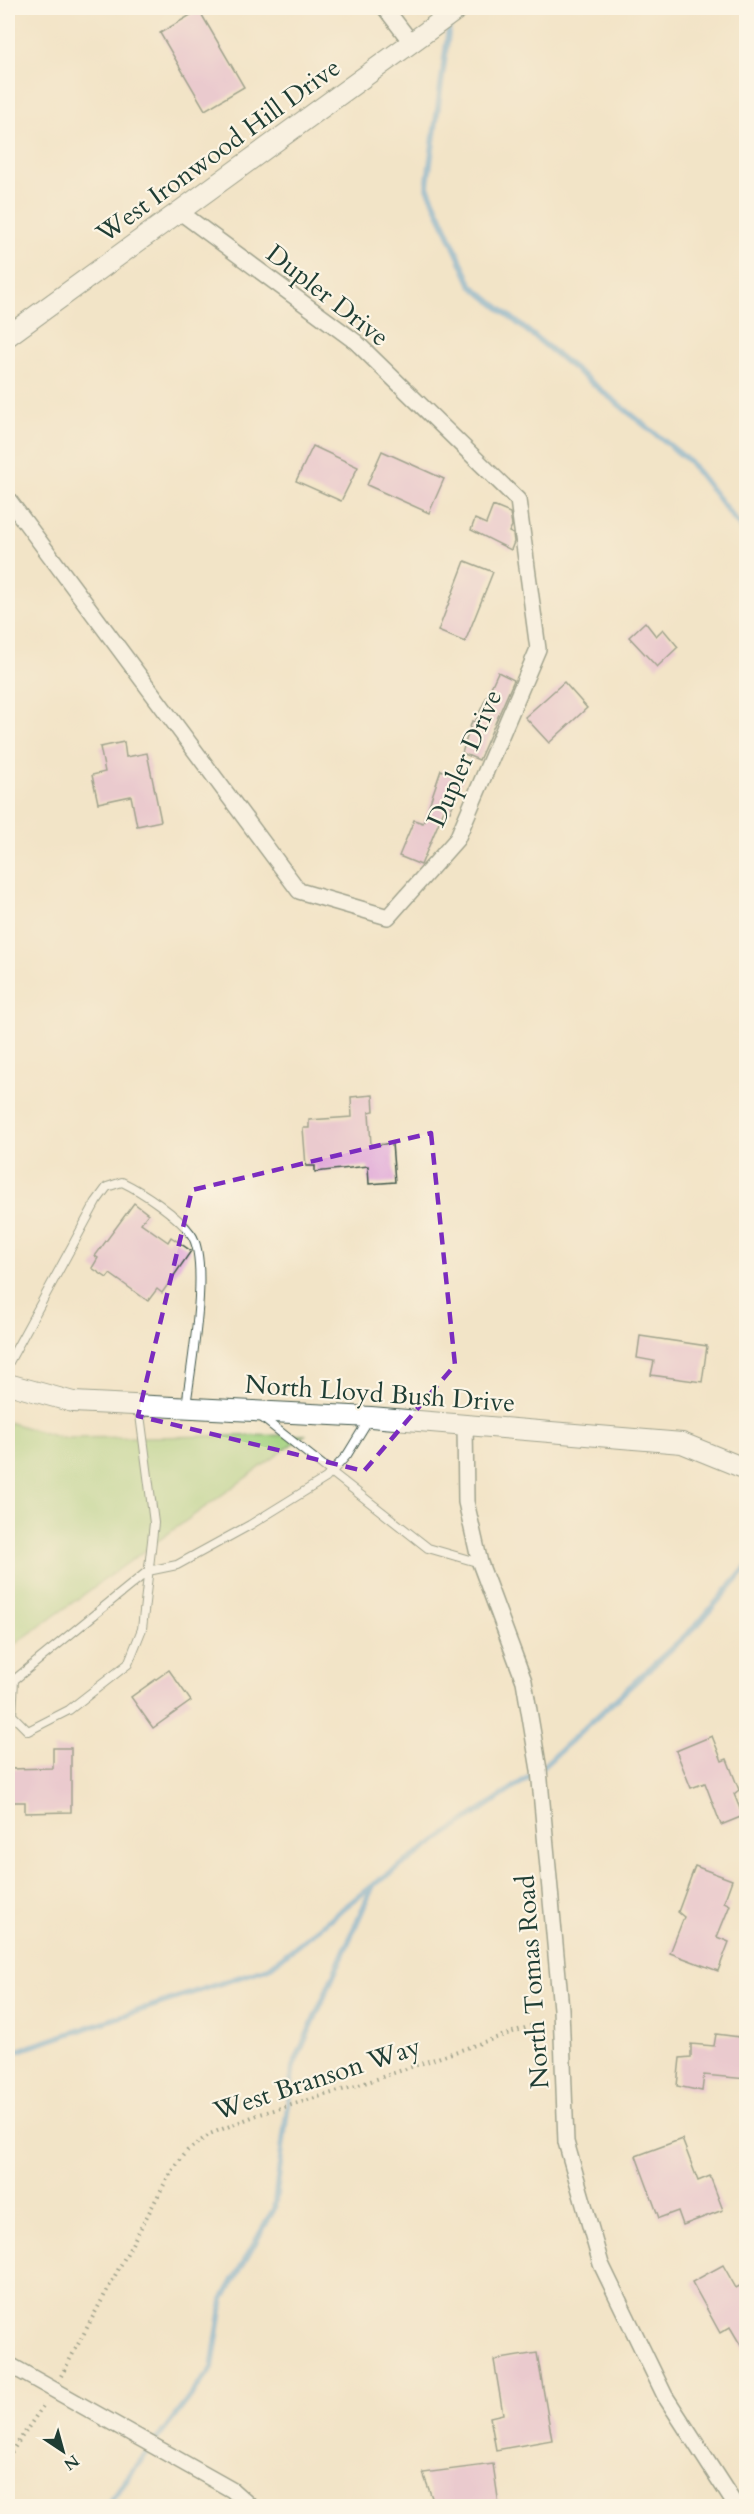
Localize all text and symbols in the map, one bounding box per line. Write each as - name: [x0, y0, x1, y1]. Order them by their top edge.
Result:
- street label: West Ironwood Hill Drive: [88, 50, 347, 251]
- street label: Dupler Drive: [259, 236, 396, 354]
- street label: Dupler Drive: [419, 684, 510, 832]
- street label: North Lloyd Bush Drive: [244, 1367, 516, 1420]
- street label: North Tomas Road: [508, 1874, 557, 2090]
- street label: West Branson Way: [208, 2028, 425, 2129]
- north arrow: [33, 2421, 93, 2481]
- text: N: [59, 2449, 83, 2475]

